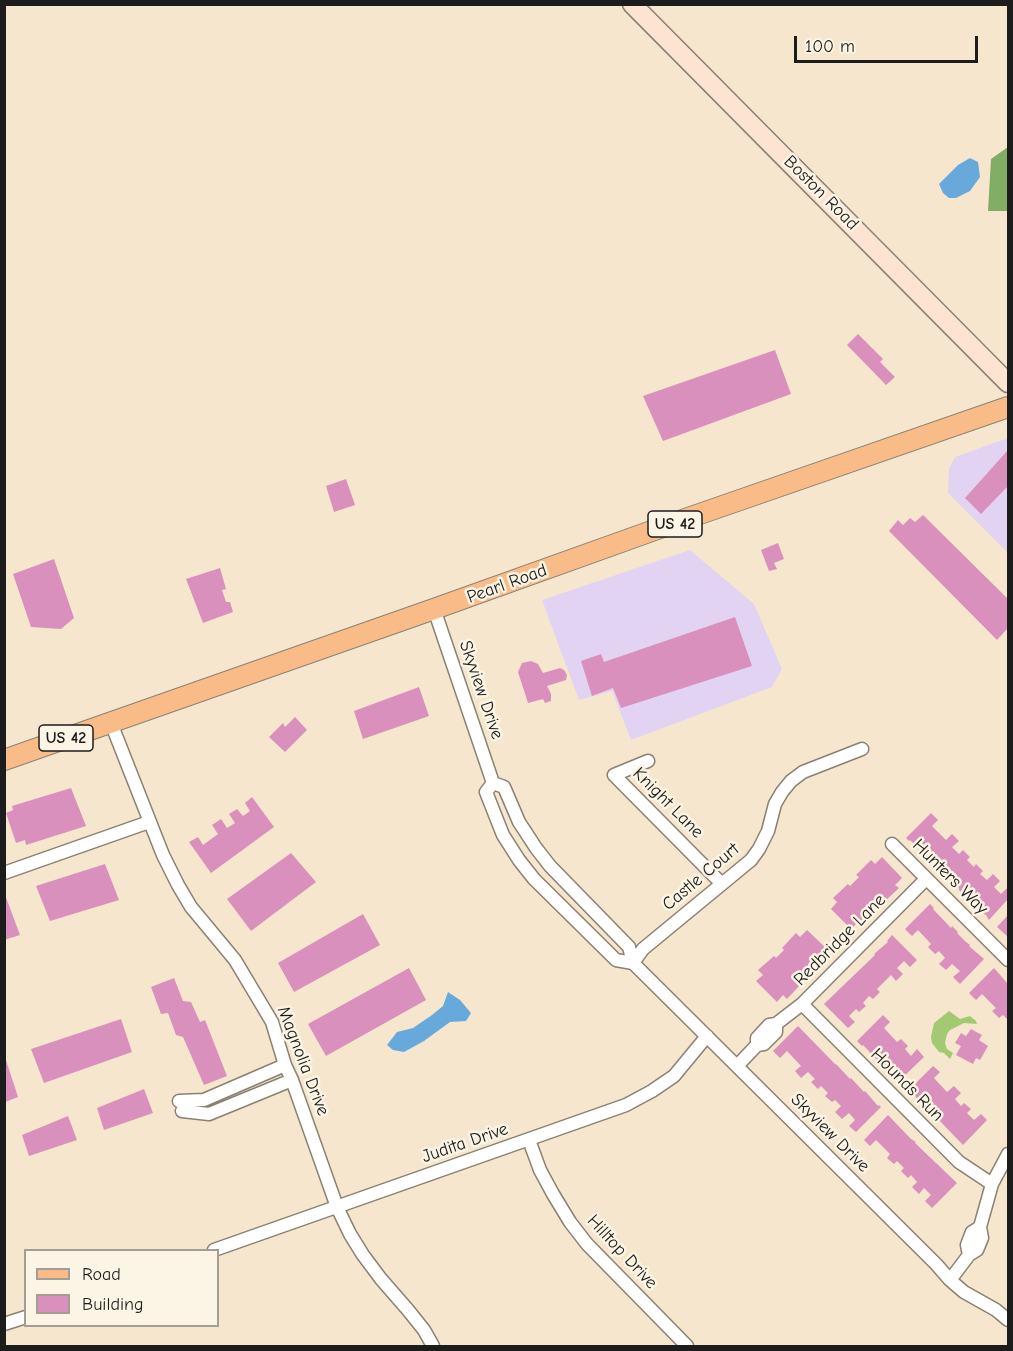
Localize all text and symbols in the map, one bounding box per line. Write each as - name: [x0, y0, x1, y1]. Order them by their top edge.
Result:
- scale bar: [797, 24, 982, 62]
- text: 100 m: [805, 36, 855, 57]
- street label: Boston Road: [779, 151, 863, 235]
- road number: US 42: [648, 511, 702, 537]
- street label: Pearl Road: [464, 560, 550, 608]
- street label: Skyview Drive: [454, 638, 508, 742]
- road number: US 42: [39, 725, 93, 751]
- street label: Knight Lane: [628, 763, 708, 843]
- street label: Hunters Way: [908, 835, 992, 919]
- street label: Castle Court: [658, 839, 744, 915]
- street label: Redbridge Lane: [790, 890, 890, 990]
- street label: Magnolia Drive: [272, 1003, 334, 1119]
- street label: Hounds Run: [866, 1044, 948, 1126]
- street label: Skyview Drive: [786, 1089, 874, 1177]
- street label: Judita Drive: [419, 1118, 511, 1168]
- street label: Hilltop Drive: [582, 1210, 662, 1294]
- legend: [24, 1249, 219, 1327]
- text: Road: [82, 1264, 121, 1285]
- text: Building: [82, 1294, 144, 1315]

